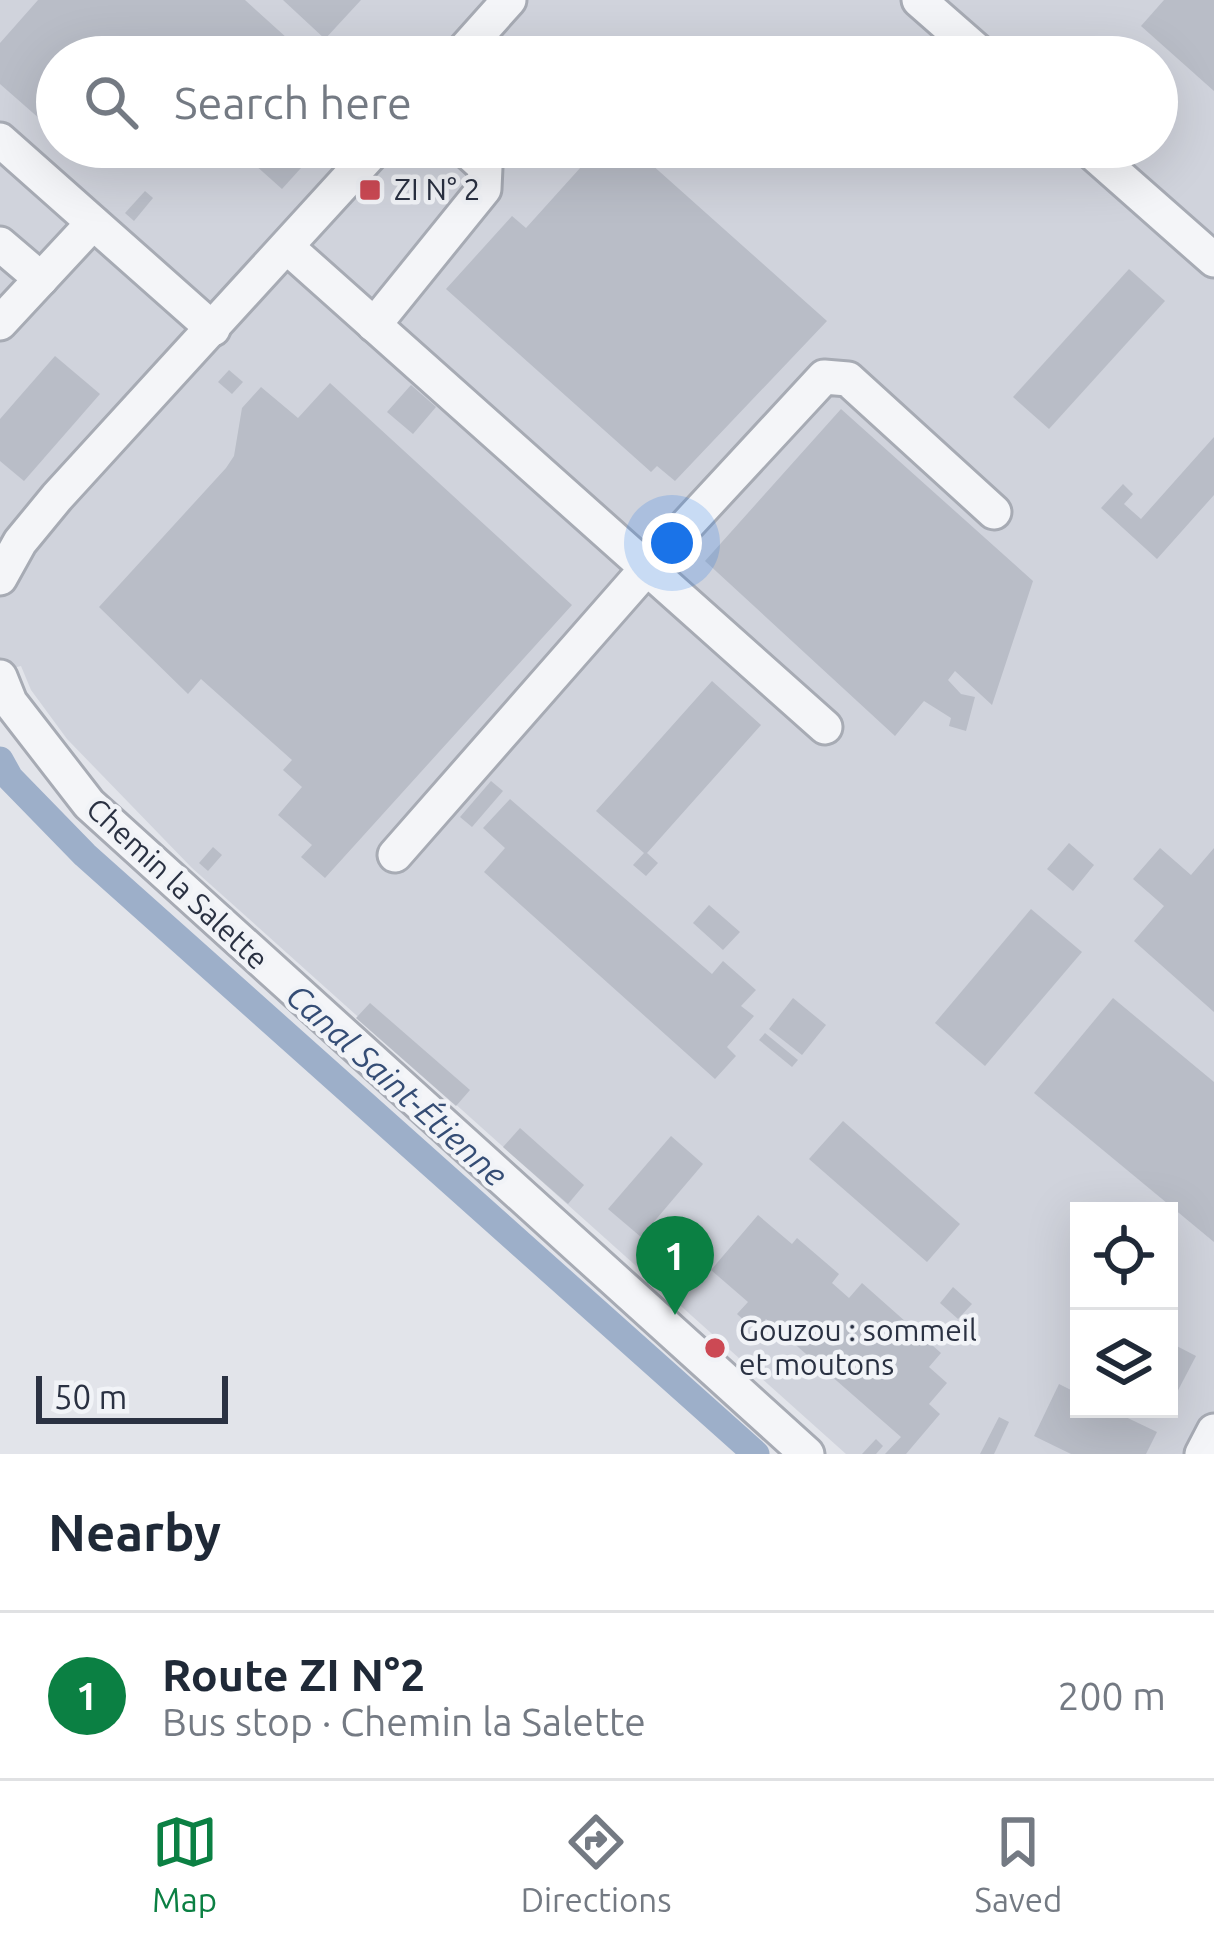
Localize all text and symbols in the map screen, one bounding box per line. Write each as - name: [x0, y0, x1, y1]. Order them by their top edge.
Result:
- search box: [36, 36, 1178, 168]
- icon: search: [78, 69, 144, 135]
- text: Search here: [174, 77, 412, 128]
- place label: ZI N° 2: [394, 172, 480, 206]
- marker: ZI N° 2: [357, 177, 383, 203]
- your location: [642, 513, 702, 573]
- street label: Chemin la Salette: [80, 791, 275, 976]
- water label: Canal Saint-Étienne: [280, 975, 517, 1193]
- map controls: [1070, 1202, 1178, 1418]
- button: locate: [1070, 1202, 1178, 1310]
- pin: 1: [636, 1216, 714, 1315]
- button: layers: [1070, 1310, 1178, 1418]
- place label: Gouzou : sommeil et moutons: [739, 1313, 977, 1381]
- marker: Gouzou : sommeil et moutons: [702, 1335, 728, 1361]
- scale bar: [36, 1370, 228, 1423]
- text: 50 m: [54, 1378, 127, 1415]
- text: Nearby: [48, 1503, 221, 1561]
- text: Route ZI N°2: [162, 1649, 425, 1700]
- text: 1: [76, 1674, 98, 1717]
- text: 200 m: [1057, 1674, 1166, 1717]
- text: Bus stop · Chemin la Salette: [162, 1700, 646, 1743]
- tab: Map: [152, 1809, 218, 1918]
- tab: Directions: [521, 1809, 671, 1918]
- tab: Saved: [975, 1809, 1062, 1918]

